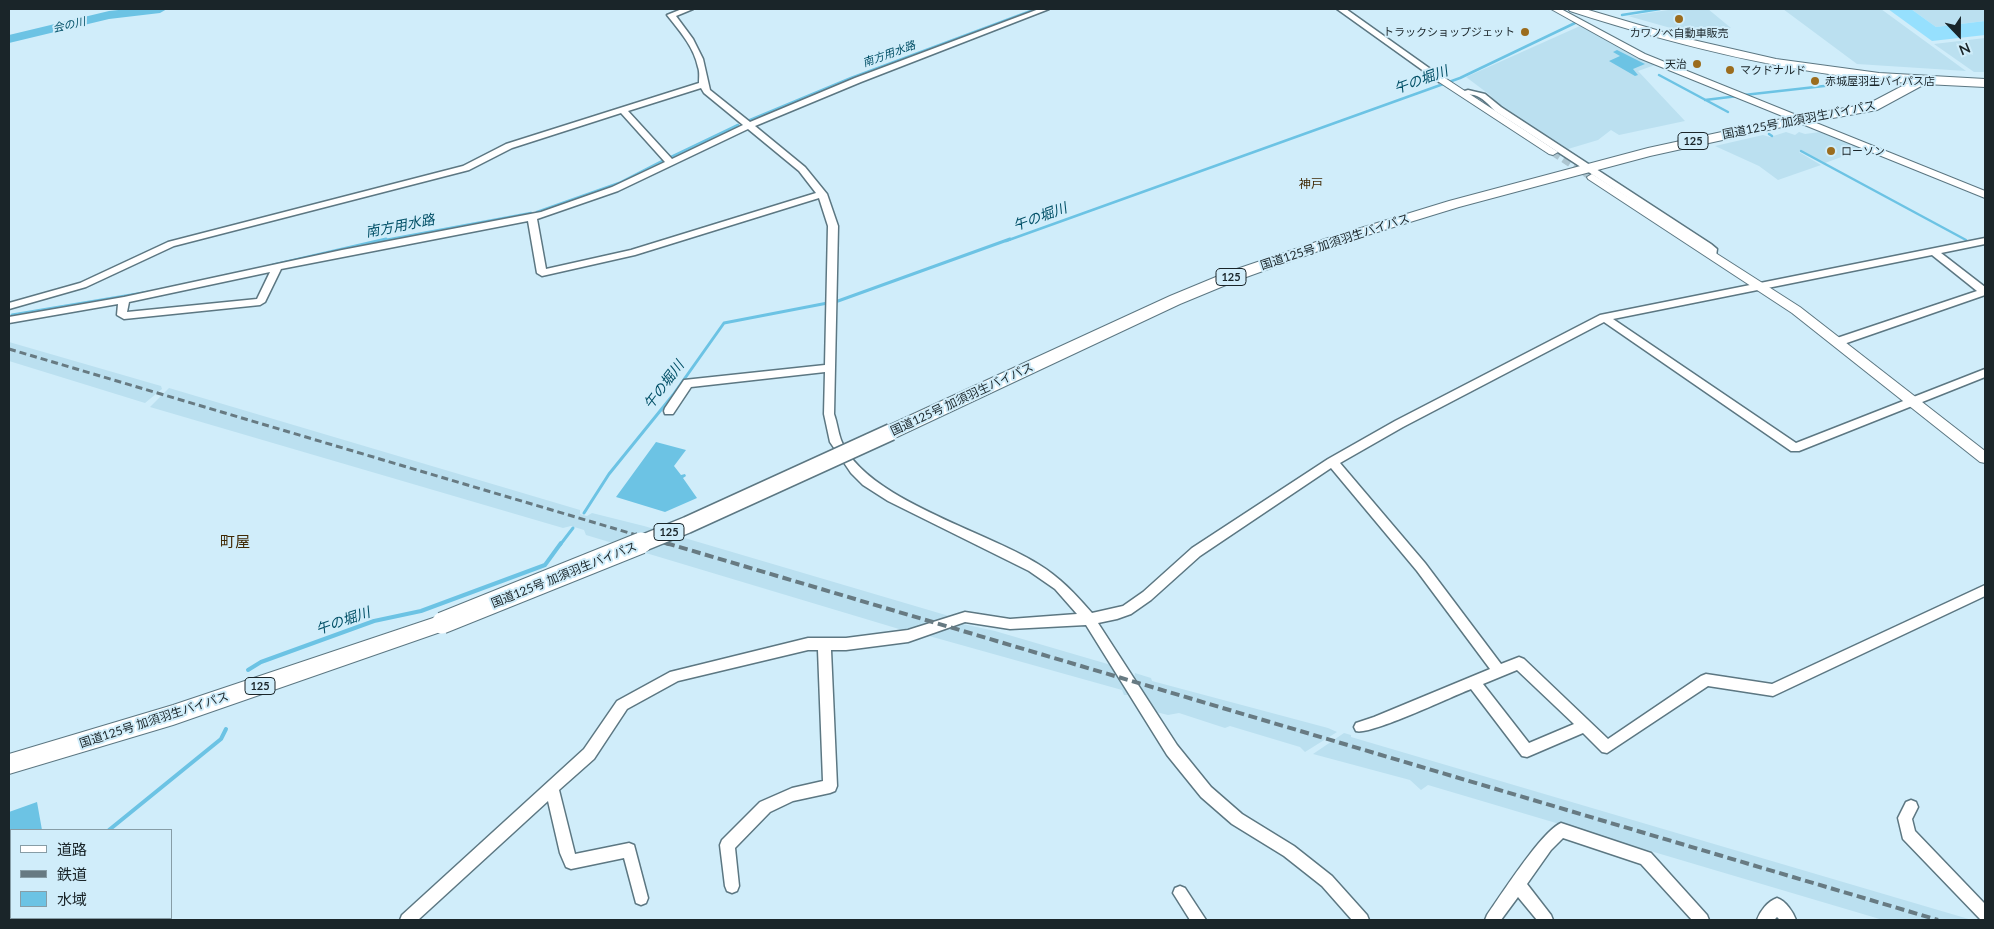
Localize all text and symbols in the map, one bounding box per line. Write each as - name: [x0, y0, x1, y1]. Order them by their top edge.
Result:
- north arrow: [1934, 10, 1984, 60]
- marker: カワノベ自動車販売: [1673, 13, 1685, 25]
- water label: 会の川: [51, 15, 87, 35]
- place label: トラックショップジェット: [1383, 25, 1515, 39]
- marker: トラックショップジェット: [1519, 26, 1531, 38]
- place label: カワノベ自動車販売: [1630, 26, 1728, 40]
- water label: 南方用水路: [861, 38, 917, 70]
- text: N: [1957, 39, 1973, 59]
- place label: 天治: [1665, 57, 1687, 71]
- marker: 天治: [1691, 58, 1703, 70]
- water label: 午の堀川: [1392, 63, 1450, 97]
- place label: マクドナルド: [1740, 63, 1806, 77]
- marker: マクドナルド: [1724, 64, 1736, 76]
- place label: 赤城屋羽生バイパス店: [1825, 74, 1935, 88]
- marker: 赤城屋羽生バイパス店: [1809, 75, 1821, 87]
- street label: 国道125号 加須羽生バイパス: [1721, 98, 1877, 142]
- road number: 125: [1678, 132, 1708, 150]
- place label: ローソン: [1841, 144, 1885, 158]
- marker: ローソン: [1825, 145, 1837, 157]
- district label: 神戸: [1299, 177, 1323, 191]
- water label: 午の堀川: [1011, 200, 1069, 234]
- water label: 南方用水路: [364, 211, 436, 241]
- street label: 国道125号 加須羽生バイパス: [1259, 211, 1411, 273]
- road number: 125: [1216, 268, 1246, 286]
- water label: 午の堀川: [640, 358, 688, 412]
- street label: 国道125号 加須羽生バイパス: [888, 360, 1036, 438]
- road number: 125: [654, 524, 684, 540]
- district label: 町屋: [220, 533, 250, 551]
- street label: 国道125号 加須羽生バイパス: [489, 539, 639, 611]
- water label: 午の堀川: [314, 604, 372, 638]
- road number: 125: [245, 678, 275, 694]
- street label: 国道125号 加須羽生バイパス: [78, 689, 230, 751]
- legend: [10, 829, 172, 919]
- text: 道路: [57, 840, 87, 858]
- text: 鉄道: [57, 865, 87, 883]
- text: 水域: [57, 890, 87, 908]

